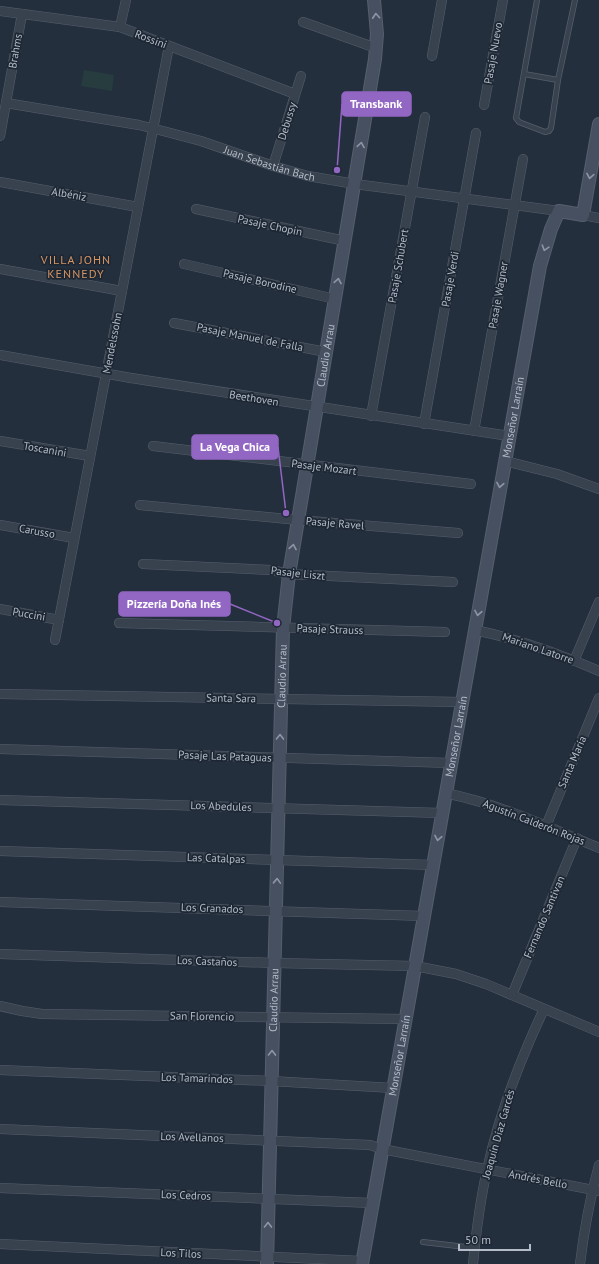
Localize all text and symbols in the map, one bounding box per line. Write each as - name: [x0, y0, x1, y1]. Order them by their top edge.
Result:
- one-way arrow: [372, 13, 380, 19]
- street label: Pasaje Nuevo: [481, 21, 505, 85]
- street label: Rossini: [133, 27, 169, 51]
- street label: Brahms: [5, 32, 25, 70]
- callout: Transbank: [342, 92, 411, 116]
- text: Transbank: [350, 96, 402, 111]
- street label: Debussy: [275, 99, 300, 142]
- street label: Juan Sebastián Bach: [221, 142, 316, 184]
- one-way arrow: [356, 142, 365, 148]
- one-way arrow: [586, 173, 595, 179]
- street label: Albéniz: [51, 184, 88, 204]
- street label: Pasaje Chopin: [236, 211, 304, 239]
- street label: Pasaje Schubert: [385, 228, 411, 304]
- one-way arrow: [541, 244, 550, 251]
- street label: Pasaje Verdi: [438, 250, 462, 308]
- district label: VILLA JOHN KENNEDY: [40, 252, 111, 281]
- street label: Pasaje Wagner: [485, 260, 511, 330]
- street label: Pasaje Borodine: [222, 266, 299, 296]
- one-way arrow: [333, 278, 342, 284]
- street label: Mendelssohn: [99, 311, 125, 375]
- street label: Pasaje Manuel de Falla: [196, 320, 304, 354]
- street label: Claudio Arrau: [313, 323, 338, 388]
- street label: Monseñor Larraín: [499, 376, 527, 459]
- street label: Beethoven: [228, 387, 280, 409]
- callout: La Vega Chica: [192, 435, 278, 459]
- street label: Toscanini: [22, 438, 68, 460]
- text: La Vega Chica: [200, 439, 270, 454]
- street label: Pasaje Mozart: [291, 456, 358, 478]
- one-way arrow: [497, 482, 505, 489]
- street label: Pasaje Ravel: [305, 513, 366, 533]
- street label: Carusso: [18, 521, 56, 541]
- one-way arrow: [289, 544, 297, 551]
- street label: Pasaje Liszt: [270, 563, 326, 583]
- callout: Pizzería Doña Inés: [119, 592, 230, 616]
- text: Pizzería Doña Inés: [127, 596, 221, 611]
- street label: Puccini: [11, 604, 47, 624]
- one-way arrow: [474, 610, 482, 617]
- street label: Pasaje Strauss: [296, 621, 364, 637]
- street label: Mariano Latorre: [500, 629, 576, 667]
- street label: Claudio Arrau: [274, 644, 290, 708]
- street label: Santa Sara: [206, 691, 256, 705]
- street label: Monseñor Larraín: [442, 695, 470, 778]
- one-way arrow: [276, 734, 284, 740]
- street label: Santa María: [555, 734, 589, 790]
- street label: Pasaje Las Pataguas: [178, 747, 272, 765]
- street label: Agustín Calderón Rojas: [481, 796, 587, 848]
- street label: Los Abedules: [190, 798, 252, 814]
- one-way arrow: [434, 835, 442, 841]
- street label: Las Catalpas: [187, 850, 246, 866]
- street label: Fernando Santivan: [520, 874, 568, 960]
- one-way arrow: [272, 878, 281, 884]
- street label: Los Granados: [181, 900, 244, 916]
- street label: Los Castaños: [177, 953, 238, 969]
- street label: Claudio Arrau: [266, 968, 281, 1032]
- street label: San Florencio: [170, 1008, 234, 1024]
- street label: Monseñor Larraín: [385, 1014, 413, 1097]
- one-way arrow: [268, 1050, 276, 1056]
- street label: Los Tamarindos: [161, 1070, 234, 1086]
- street label: Joaquín Díaz Garcés: [478, 1087, 518, 1181]
- street label: Los Avellanos: [160, 1129, 224, 1145]
- street label: Andrés Bello: [507, 1166, 569, 1192]
- street label: Los Cedros: [161, 1187, 212, 1203]
- one-way arrow: [264, 1222, 272, 1228]
- scale bar: [459, 1226, 530, 1252]
- text: 50 m: [465, 1232, 491, 1247]
- street label: Los Tilos: [160, 1245, 202, 1261]

